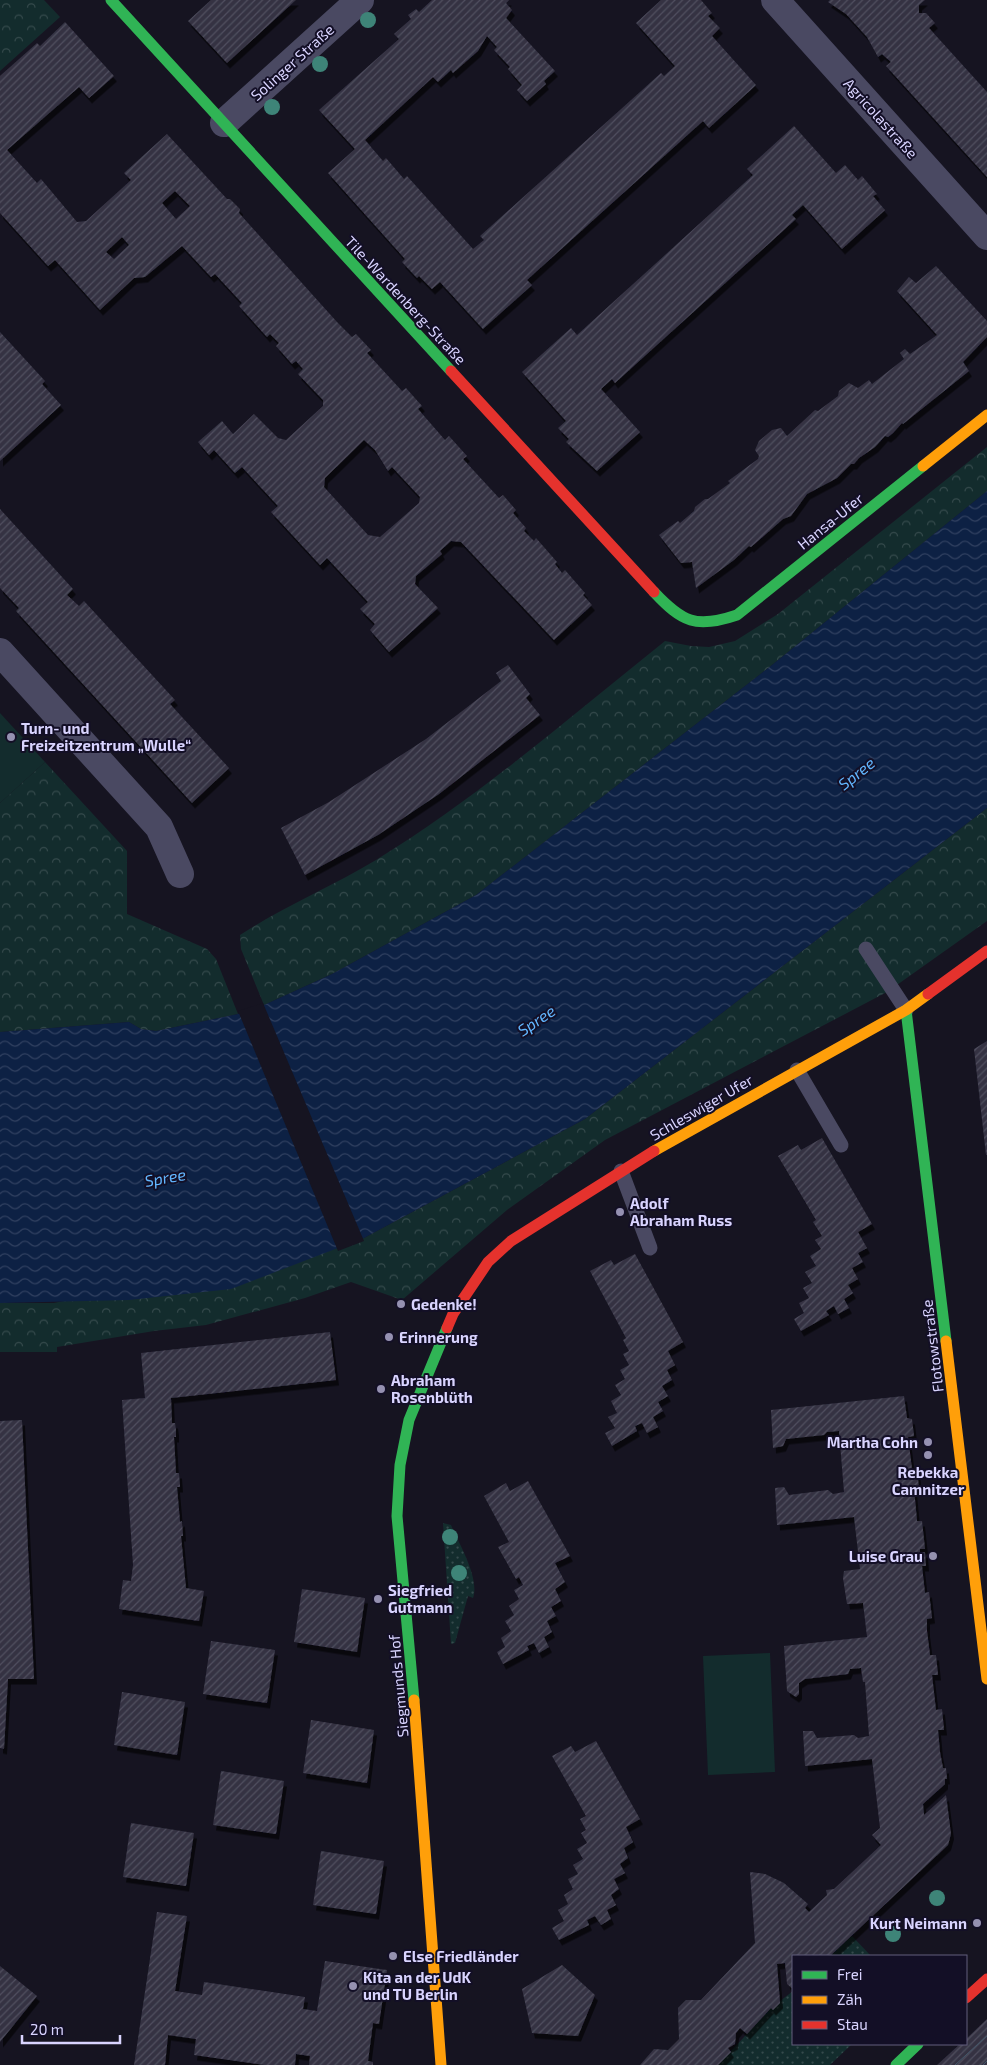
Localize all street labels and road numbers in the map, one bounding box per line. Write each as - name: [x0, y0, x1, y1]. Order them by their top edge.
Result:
- street label: Solinger Straße: [247, 20, 337, 104]
- street label: Agricolastraße: [840, 74, 922, 162]
- street label: Tile-Wardenberg-Straße: [342, 232, 470, 368]
- street label: Hansa-Ufer: [794, 489, 866, 553]
- street label: Schleswiger Ufer: [646, 1070, 756, 1144]
- street label: Flotowstraße: [917, 1299, 947, 1393]
- street label: Siegmunds Hof: [385, 1634, 411, 1738]

